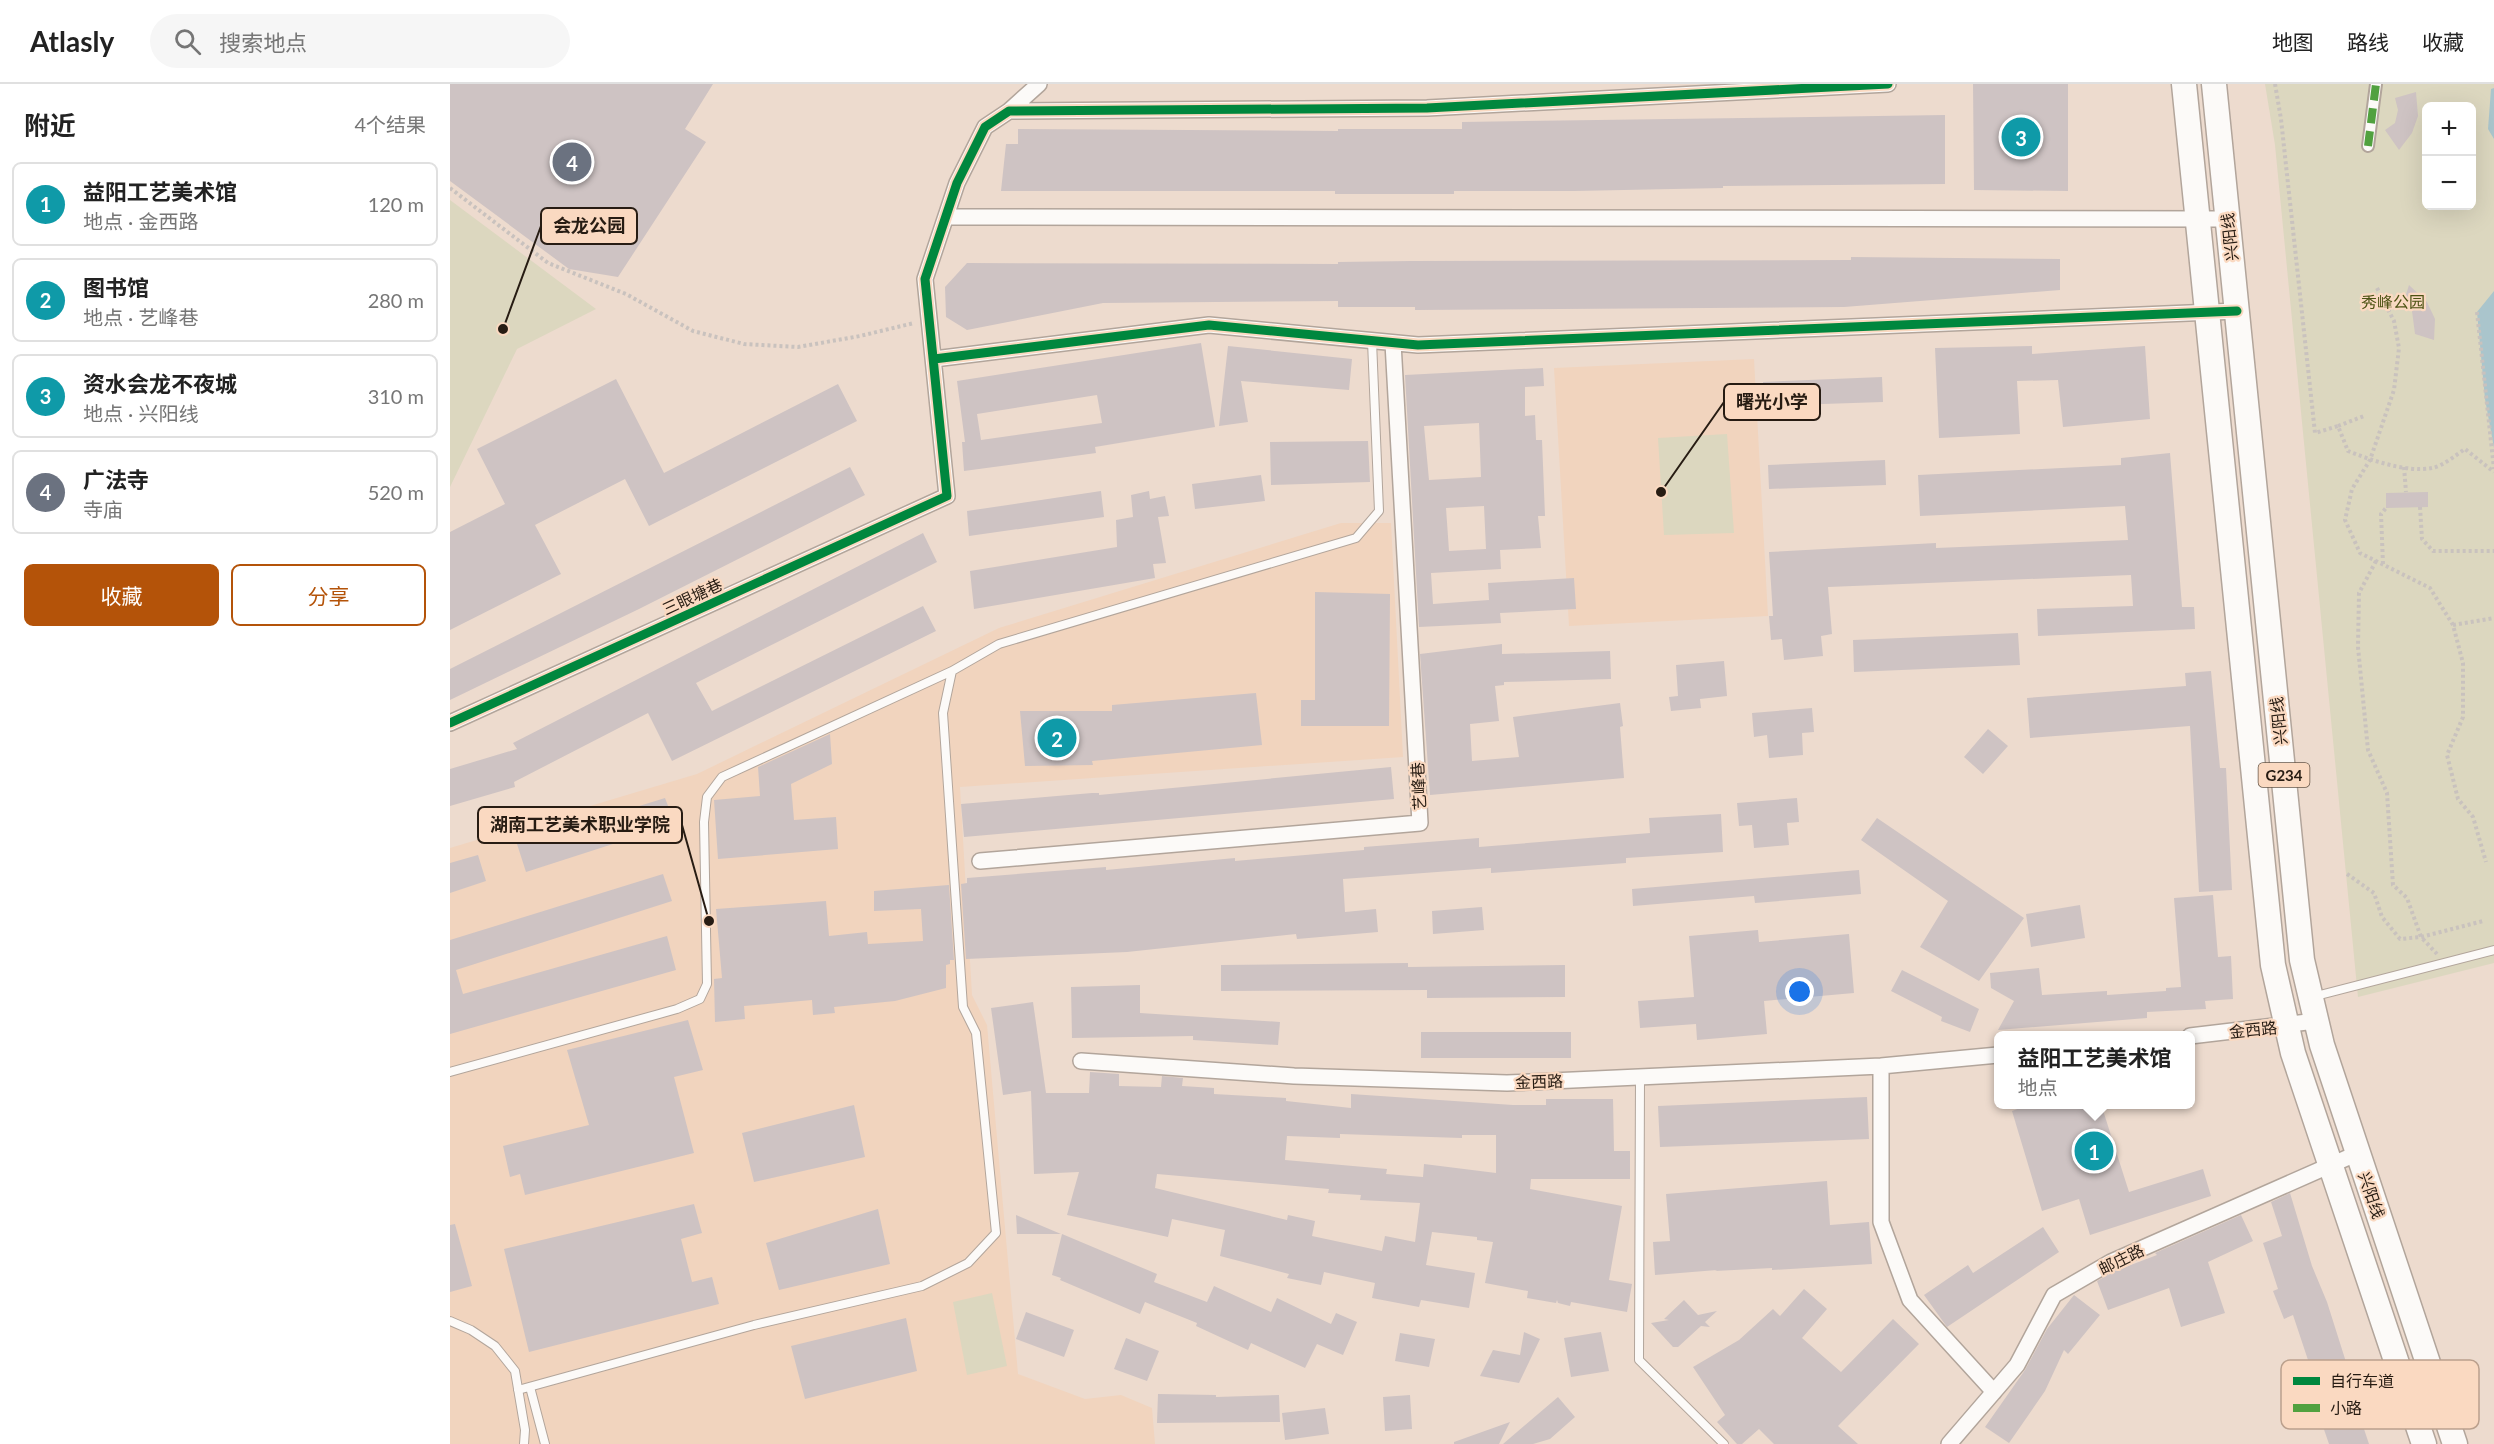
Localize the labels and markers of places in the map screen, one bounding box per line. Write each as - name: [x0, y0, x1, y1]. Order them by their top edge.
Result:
- pin: 3: [2002, 115, 2040, 160]
- pin: 4: [552, 140, 592, 184]
- callout: 会龙公园: [541, 208, 637, 244]
- callout: 曙光小学: [1724, 384, 1820, 420]
- pin: 2: [1038, 716, 1076, 760]
- callout: 湖南工艺美术职业学院: [478, 807, 682, 843]
- pin: 1: [2074, 1128, 2114, 1174]

